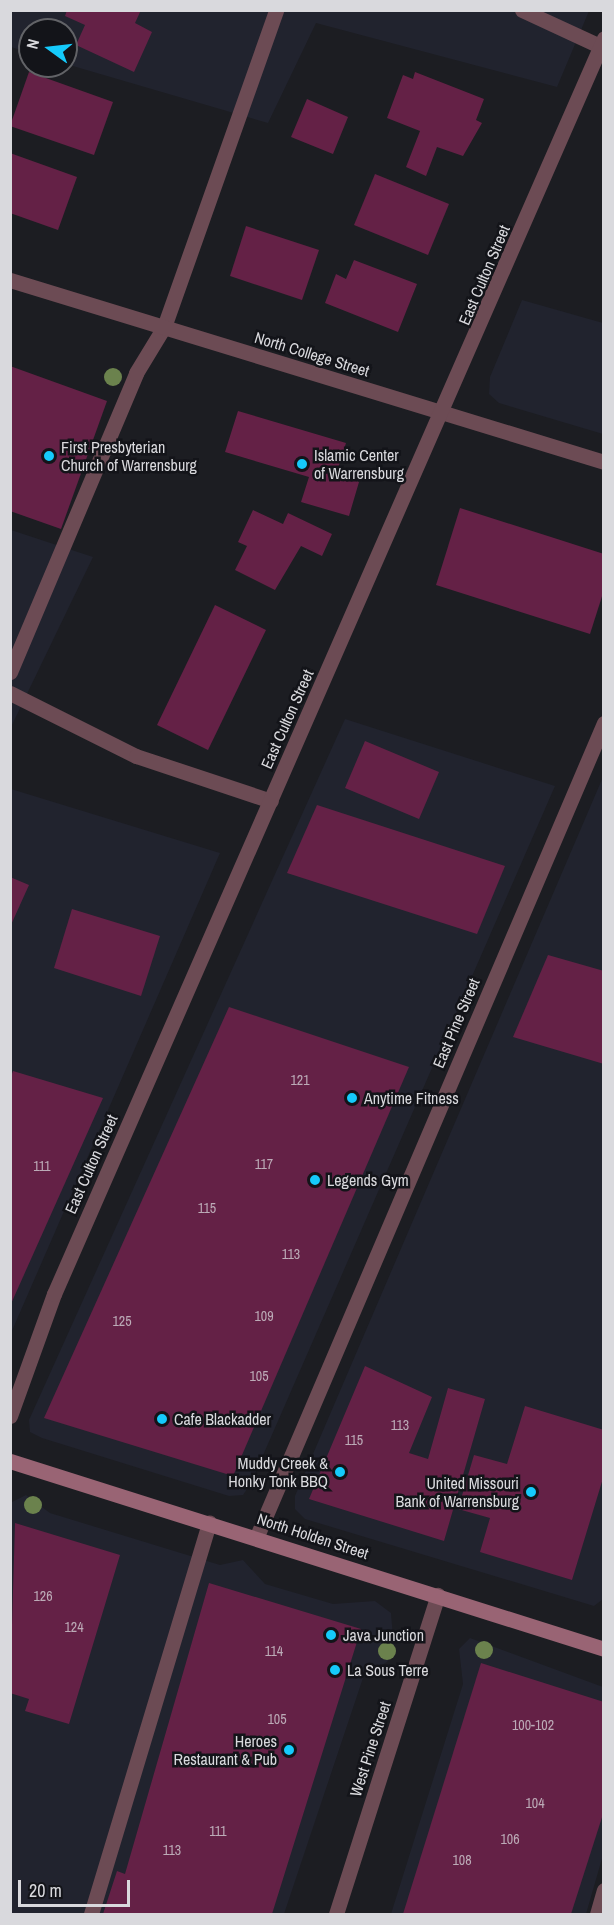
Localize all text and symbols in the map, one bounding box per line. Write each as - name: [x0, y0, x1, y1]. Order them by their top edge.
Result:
- north arrow: [18, 18, 78, 78]
- text: N: [21, 36, 44, 51]
- street label: East Culton Street: [454, 222, 514, 328]
- street label: North College Street: [252, 327, 372, 381]
- place label: First Presbyterian Church of Warrensburg: [61, 437, 197, 475]
- place label: Islamic Center of Warrensburg: [314, 445, 404, 483]
- marker: First Presbyterian Church of Warrensburg: [42, 449, 56, 463]
- marker: Islamic Center of Warrensburg: [295, 457, 309, 471]
- street label: East Culton Street: [257, 666, 317, 772]
- street label: East Pine Street: [428, 975, 484, 1071]
- house number: 121: [290, 1072, 310, 1088]
- place label: Anytime Fitness: [364, 1088, 459, 1108]
- marker: Anytime Fitness: [345, 1091, 359, 1105]
- street label: East Culton Street: [61, 1111, 121, 1217]
- house number: 117: [255, 1156, 273, 1172]
- house number: 111: [33, 1158, 51, 1174]
- place label: Legends Gym: [327, 1170, 409, 1190]
- marker: Legends Gym: [308, 1173, 322, 1187]
- house number: 115: [198, 1200, 216, 1216]
- house number: 113: [282, 1246, 300, 1262]
- house number: 109: [254, 1308, 274, 1324]
- house number: 125: [112, 1313, 132, 1329]
- house number: 105: [249, 1368, 269, 1384]
- place label: Cafe Blackadder: [174, 1409, 271, 1429]
- marker: Cafe Blackadder: [155, 1412, 169, 1426]
- house number: 113: [391, 1417, 409, 1433]
- house number: 115: [345, 1432, 363, 1448]
- place label: Muddy Creek & Honky Tonk BBQ: [228, 1453, 328, 1491]
- marker: Muddy Creek & Honky Tonk BBQ: [333, 1465, 347, 1479]
- place label: United Missouri Bank of Warrensburg: [396, 1473, 519, 1511]
- marker: United Missouri Bank of Warrensburg: [524, 1485, 538, 1499]
- street label: North Holden Street: [255, 1509, 371, 1563]
- house number: 126: [33, 1588, 53, 1604]
- house number: 124: [64, 1619, 84, 1635]
- place label: Java Junction: [343, 1625, 424, 1645]
- marker: Java Junction: [324, 1628, 338, 1642]
- house number: 114: [265, 1643, 283, 1659]
- place label: La Sous Terre: [347, 1660, 429, 1680]
- marker: La Sous Terre: [328, 1663, 342, 1677]
- street label: West Pine Street: [346, 1699, 394, 1799]
- house number: 105: [267, 1711, 287, 1727]
- house number: 100-102: [512, 1717, 554, 1733]
- place label: Heroes Restaurant & Pub: [173, 1731, 277, 1769]
- marker: Heroes Restaurant & Pub: [282, 1743, 296, 1757]
- house number: 104: [525, 1795, 545, 1811]
- house number: 111: [209, 1823, 227, 1839]
- house number: 106: [500, 1831, 520, 1847]
- house number: 113: [163, 1842, 181, 1858]
- house number: 108: [452, 1852, 472, 1868]
- scale bar: [21, 1868, 134, 1906]
- text: 20 m: [29, 1878, 62, 1903]

